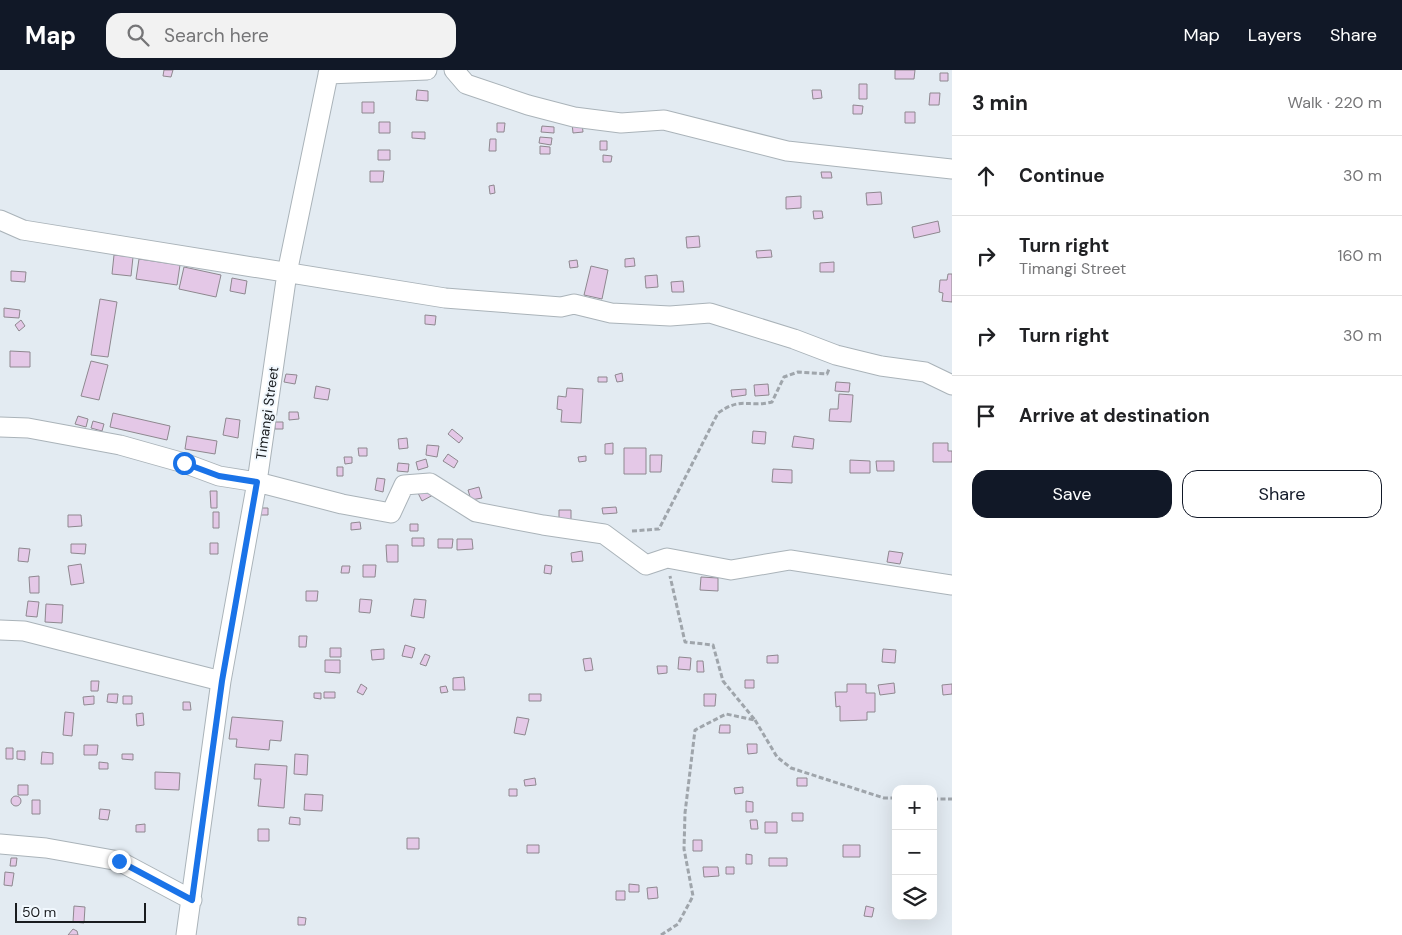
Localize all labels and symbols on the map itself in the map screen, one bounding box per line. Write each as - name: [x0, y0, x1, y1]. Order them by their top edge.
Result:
- street label: Timangi Street: [252, 365, 282, 461]
- route start: [173, 452, 196, 475]
- route end: [108, 850, 131, 873]
- scale bar: [15, 900, 146, 923]

